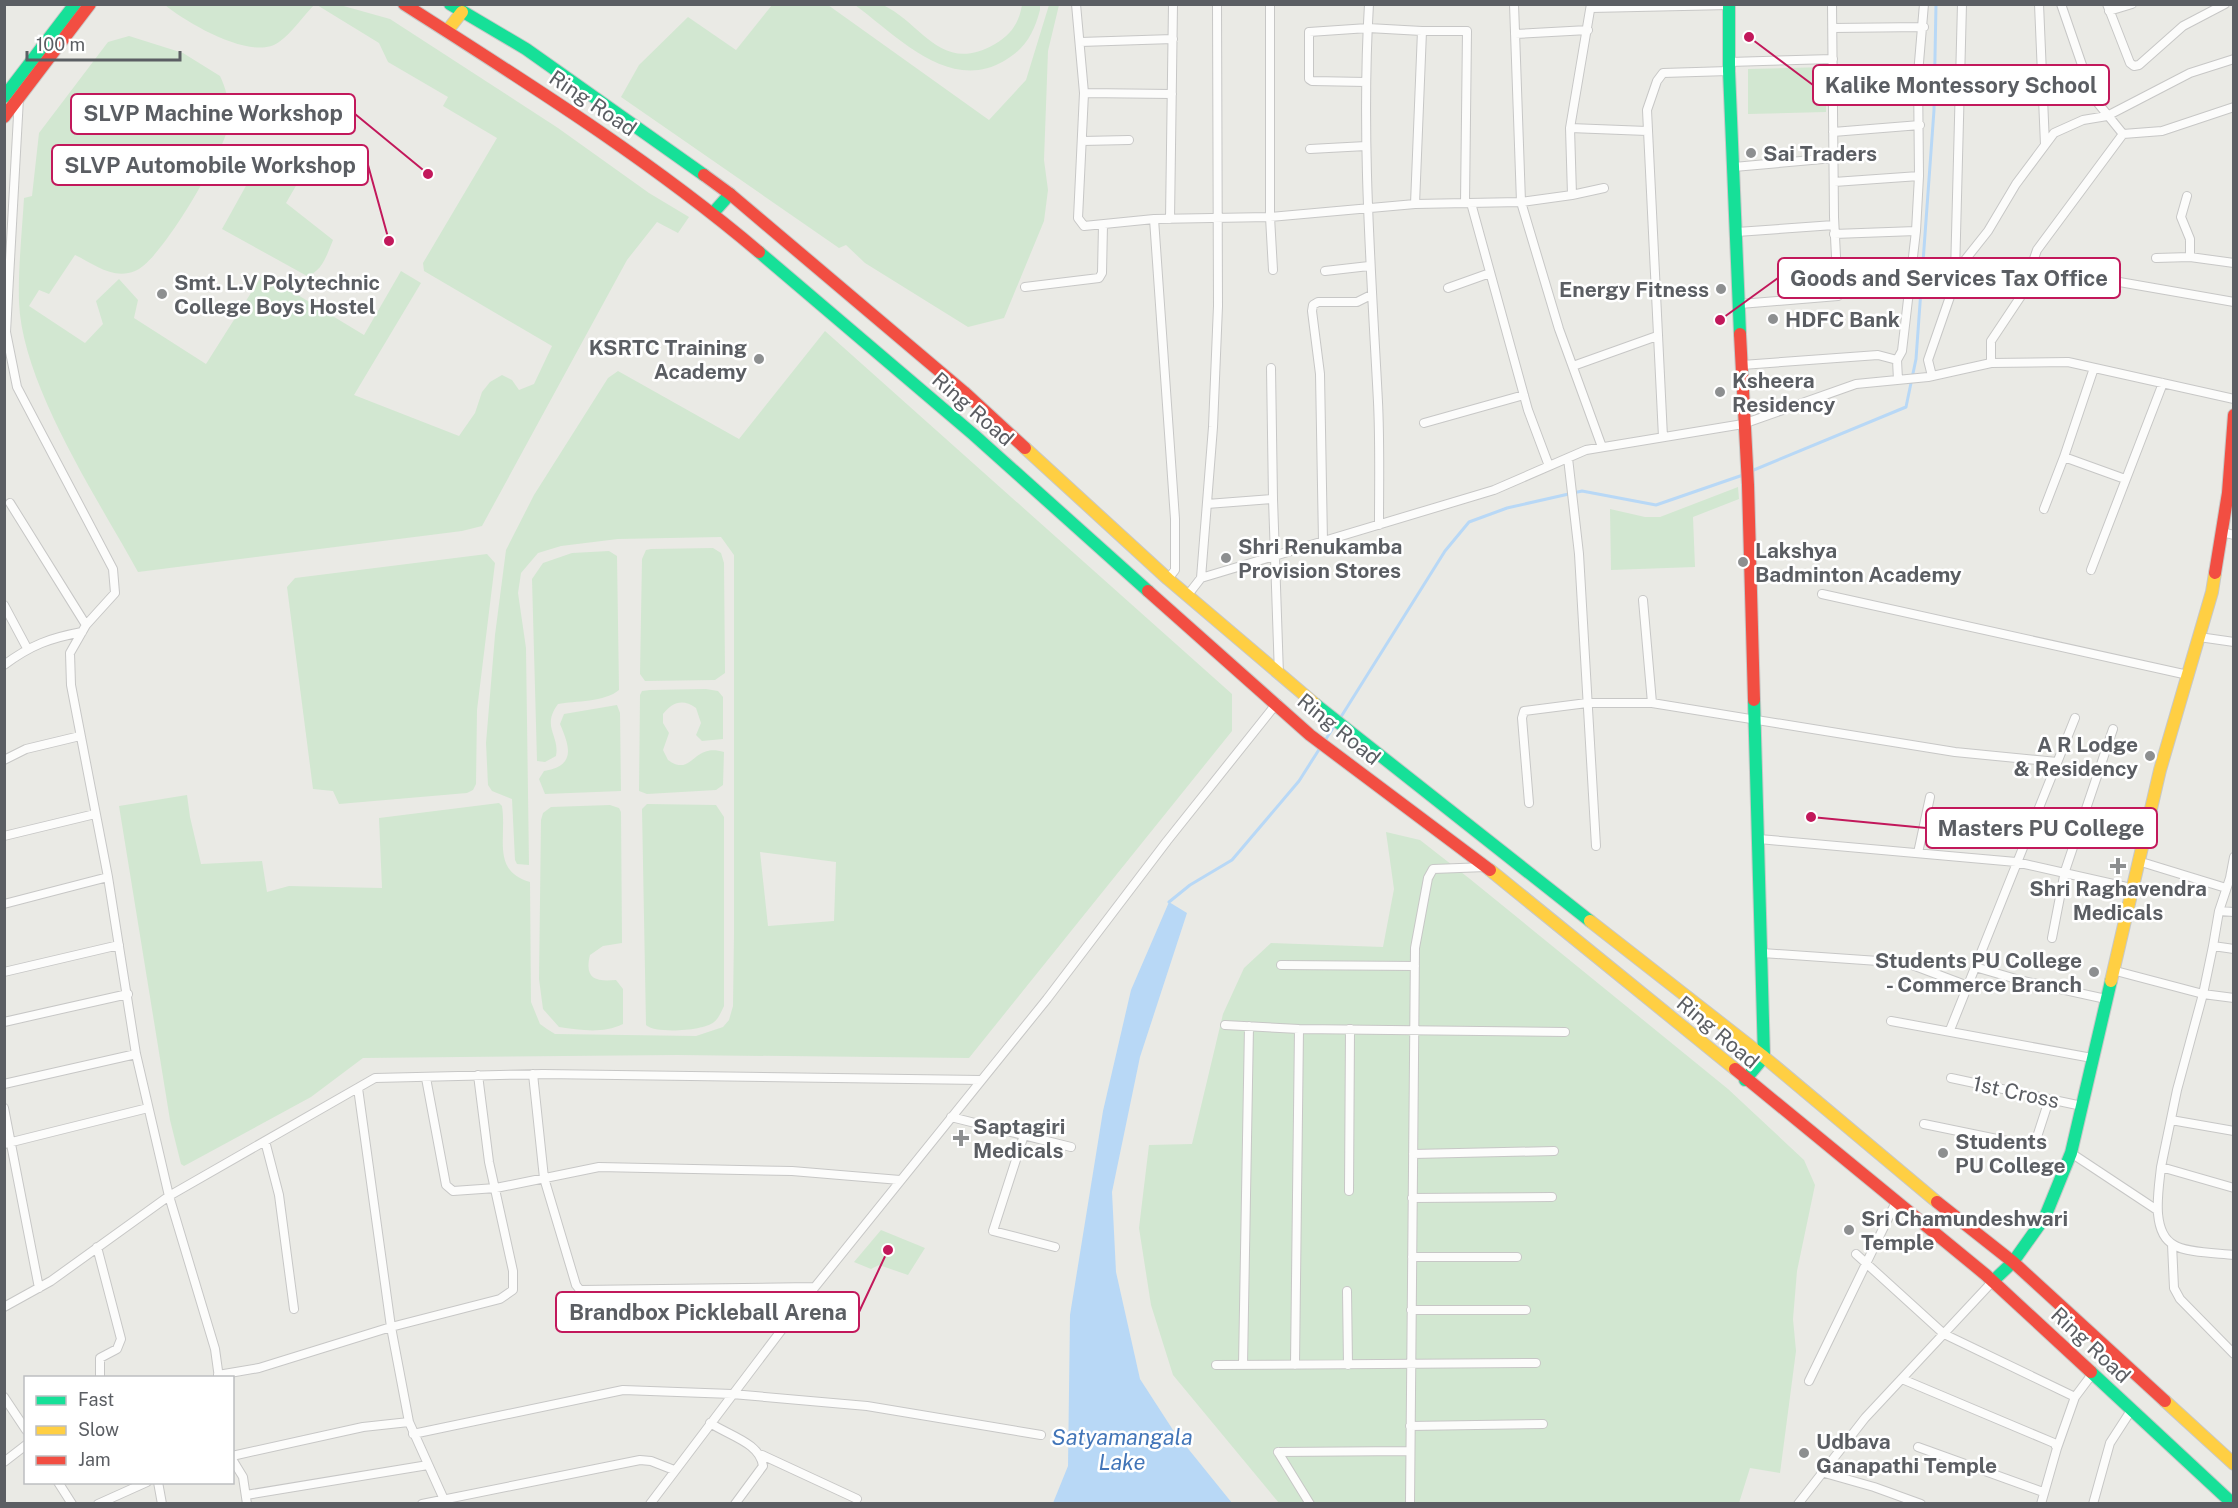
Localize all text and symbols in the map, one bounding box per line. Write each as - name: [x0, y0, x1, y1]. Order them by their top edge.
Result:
- scale bar: [27, 24, 180, 62]
- text: 100 m: [36, 34, 85, 55]
- street label: Ring Road: [545, 65, 641, 141]
- callout: Kalike Montessory School: [1813, 65, 2109, 105]
- text: Kalike Montessory School: [1825, 72, 2097, 98]
- callout: SLVP Machine Workshop: [71, 94, 355, 134]
- text: SLVP Machine Workshop: [83, 100, 343, 126]
- place label: Sai Traders: [1763, 141, 1877, 166]
- callout: SLVP Automobile Workshop: [52, 145, 368, 185]
- marker: Sai Traders: [1744, 146, 1758, 160]
- text: SLVP Automobile Workshop: [64, 152, 356, 178]
- callout: Goods and Services Tax Office: [1778, 258, 2120, 298]
- text: Goods and Services Tax Office: [1790, 265, 2108, 291]
- place label: Smt. L.V Polytechnic College Boys Hostel: [174, 270, 380, 319]
- place label: Energy Fitness: [1559, 277, 1709, 302]
- marker: Energy Fitness: [1714, 282, 1728, 296]
- marker: Smt. L.V Polytechnic College Boys Hostel: [155, 287, 169, 301]
- place label: HDFC Bank: [1785, 307, 1900, 332]
- marker: HDFC Bank: [1766, 312, 1780, 326]
- place label: KSRTC Training Academy: [589, 335, 747, 384]
- marker: KSRTC Training Academy: [752, 352, 766, 366]
- street label: Ring Road: [927, 367, 1019, 451]
- place label: Ksheera Residency: [1732, 368, 1836, 417]
- marker: Ksheera Residency: [1713, 385, 1727, 399]
- place label: Shri Renukamba Provision Stores: [1238, 534, 1402, 583]
- place label: Lakshya Badminton Academy: [1755, 538, 1962, 587]
- marker: Shri Renukamba Provision Stores: [1219, 551, 1233, 565]
- marker: Lakshya Badminton Academy: [1736, 555, 1750, 569]
- street label: Ring Road: [1292, 688, 1386, 770]
- place label: A R Lodge & Residency: [2013, 732, 2138, 781]
- marker: A R Lodge & Residency: [2143, 749, 2157, 763]
- callout: Masters PU College: [1926, 808, 2157, 848]
- text: Masters PU College: [1938, 815, 2144, 841]
- marker: Shri Raghavendra Medicals: [2111, 859, 2125, 873]
- place label: Shri Raghavendra Medicals: [2029, 876, 2207, 925]
- place label: Students PU College - Commerce Branch: [1875, 948, 2082, 997]
- marker: Students PU College - Commerce Branch: [2087, 965, 2101, 979]
- street label: Ring Road: [1672, 990, 1764, 1074]
- street label: 1st Cross: [1970, 1071, 2062, 1113]
- place label: Saptagiri Medicals: [973, 1114, 1065, 1163]
- place label: Students PU College: [1955, 1129, 2066, 1178]
- marker: Saptagiri Medicals: [954, 1131, 968, 1145]
- marker: Students PU College: [1936, 1146, 1950, 1160]
- place label: Sri Chamundeshwari Temple: [1861, 1206, 2068, 1255]
- marker: Sri Chamundeshwari Temple: [1842, 1223, 1856, 1237]
- callout: Brandbox Pickleball Arena: [556, 1292, 859, 1332]
- text: Brandbox Pickleball Arena: [569, 1299, 847, 1325]
- street label: Ring Road: [2046, 1302, 2136, 1388]
- legend: [24, 1376, 234, 1484]
- text: Fast: [78, 1389, 114, 1410]
- text: Slow: [78, 1419, 119, 1440]
- water label: Satyamangala Lake: [1051, 1424, 1193, 1475]
- place label: Udbava Ganapathi Temple: [1816, 1429, 1997, 1478]
- marker: Udbava Ganapathi Temple: [1797, 1446, 1811, 1460]
- text: Jam: [78, 1449, 111, 1470]

